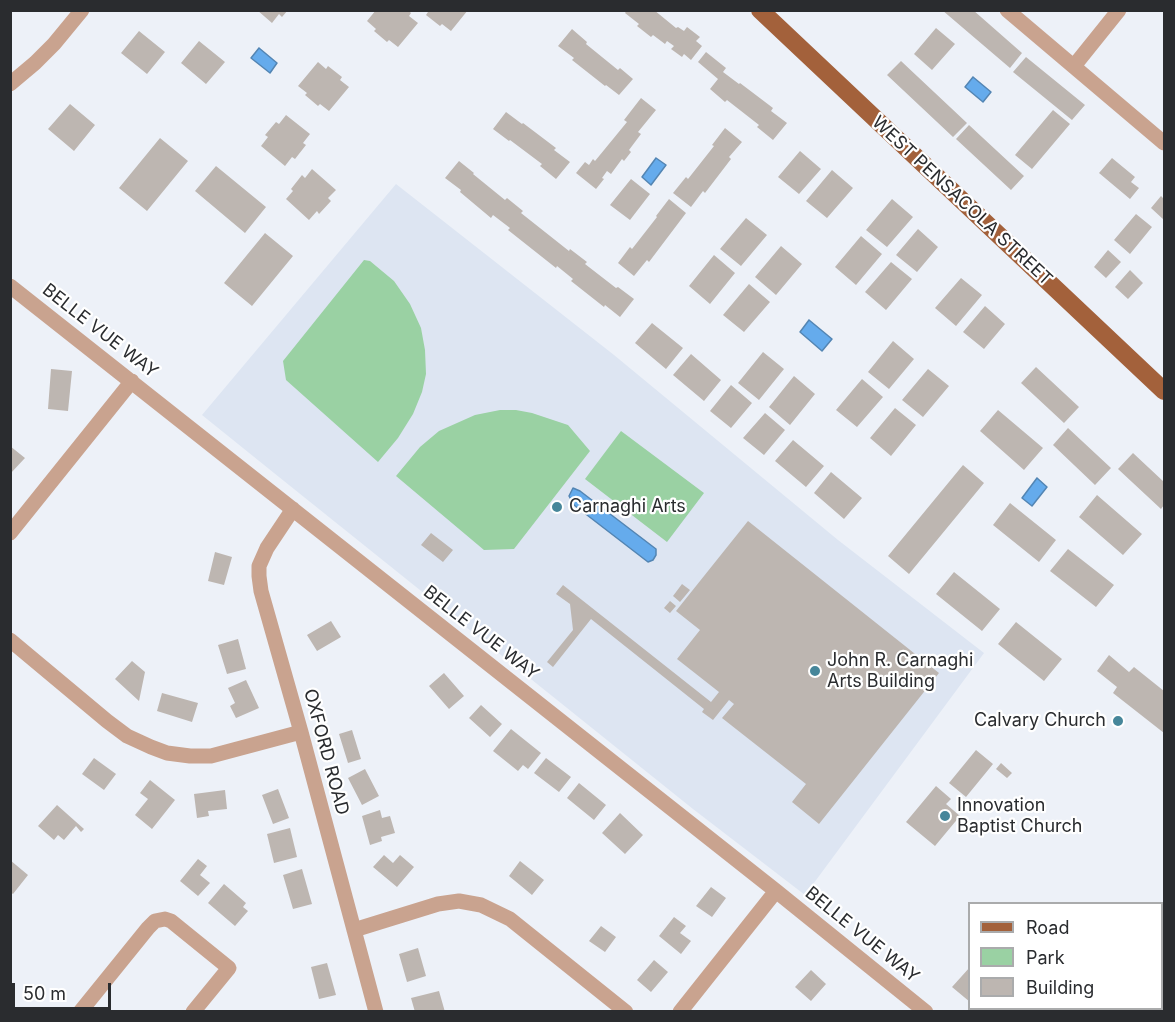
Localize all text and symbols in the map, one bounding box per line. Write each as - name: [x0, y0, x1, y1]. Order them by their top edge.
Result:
- street label: WEST PENSACOLA STREET: [867, 112, 1057, 290]
- street label: BELLE VUE WAY: [38, 279, 162, 383]
- place label: Carnaghi Arts: [569, 496, 686, 518]
- marker: Carnaghi Arts: [550, 500, 564, 514]
- street label: BELLE VUE WAY: [419, 581, 543, 685]
- place label: John R. Carnaghi Arts Building: [827, 650, 973, 692]
- marker: John R. Carnaghi Arts Building: [808, 664, 822, 678]
- street label: OXFORD ROAD: [299, 687, 353, 817]
- place label: Calvary Church: [974, 710, 1106, 732]
- marker: Calvary Church: [1111, 714, 1125, 728]
- place label: Innovation Baptist Church: [957, 795, 1082, 838]
- marker: Innovation Baptist Church: [938, 809, 952, 823]
- street label: BELLE VUE WAY: [801, 882, 923, 988]
- legend: [968, 902, 1163, 1010]
- text: Road: [1026, 917, 1069, 938]
- text: Park: [1026, 947, 1065, 968]
- scale bar: [15, 971, 114, 1009]
- text: Building: [1026, 977, 1094, 998]
- text: 50 m: [23, 983, 66, 1004]

